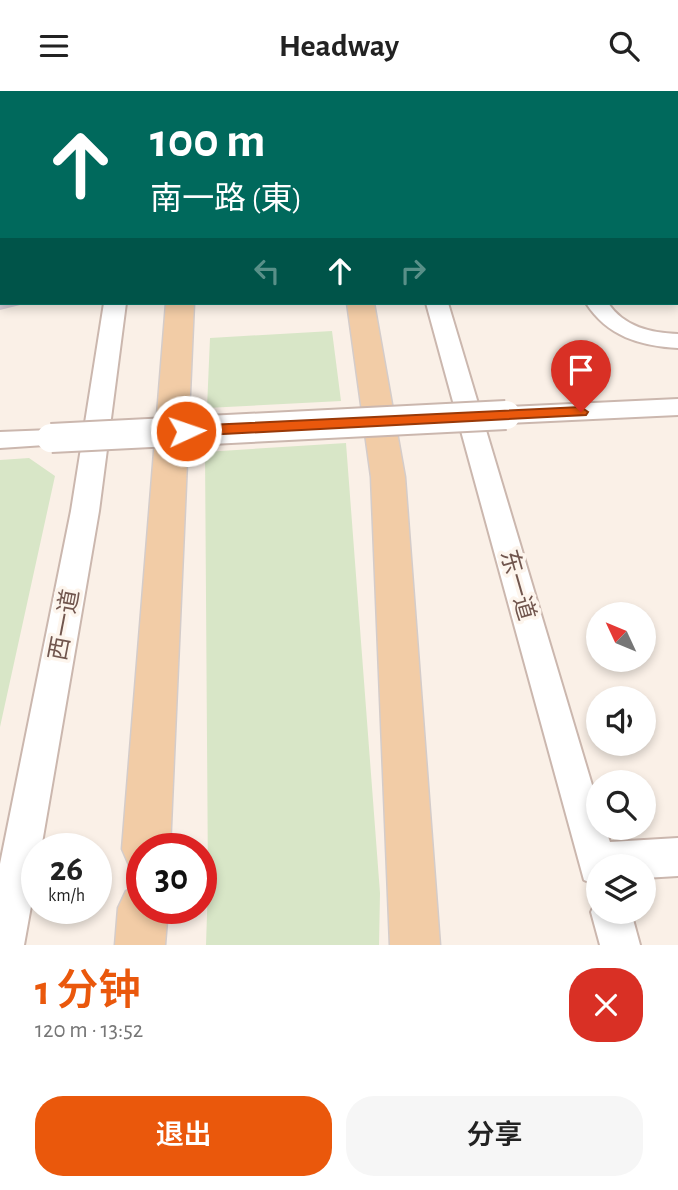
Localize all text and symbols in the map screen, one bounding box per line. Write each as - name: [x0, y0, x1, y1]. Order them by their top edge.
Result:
- icon: menu: [35, 27, 73, 65]
- icon: search: [605, 27, 643, 65]
- text: Headway: [279, 30, 399, 62]
- text: 100 m: [150, 117, 266, 166]
- icon: ahead: [35, 119, 126, 210]
- text: 南一路 (東): [150, 183, 302, 215]
- icon: left: [248, 252, 286, 290]
- icon: ahead: [321, 252, 359, 290]
- icon: right: [394, 252, 432, 290]
- pin: [551, 340, 611, 412]
- icon: arrive: [562, 351, 600, 389]
- position arrow: [149, 394, 223, 468]
- street label: 东一道: [496, 547, 540, 623]
- street label: 西一道: [44, 587, 84, 663]
- north arrow: [586, 602, 656, 672]
- map controls: [586, 602, 656, 924]
- button: sound: [586, 686, 656, 756]
- button: search: [586, 770, 656, 840]
- speed limit sign: 30: [126, 833, 217, 924]
- text: 26: [50, 852, 83, 887]
- button: layers: [586, 854, 656, 924]
- text: km/h: [48, 887, 85, 905]
- button: close: [569, 968, 643, 1042]
- text: 1 分钟: [35, 970, 140, 1012]
- text: 120 m · 13:52: [35, 1019, 143, 1042]
- button: 退出: [35, 1096, 332, 1176]
- button: 分享: [346, 1096, 643, 1176]

